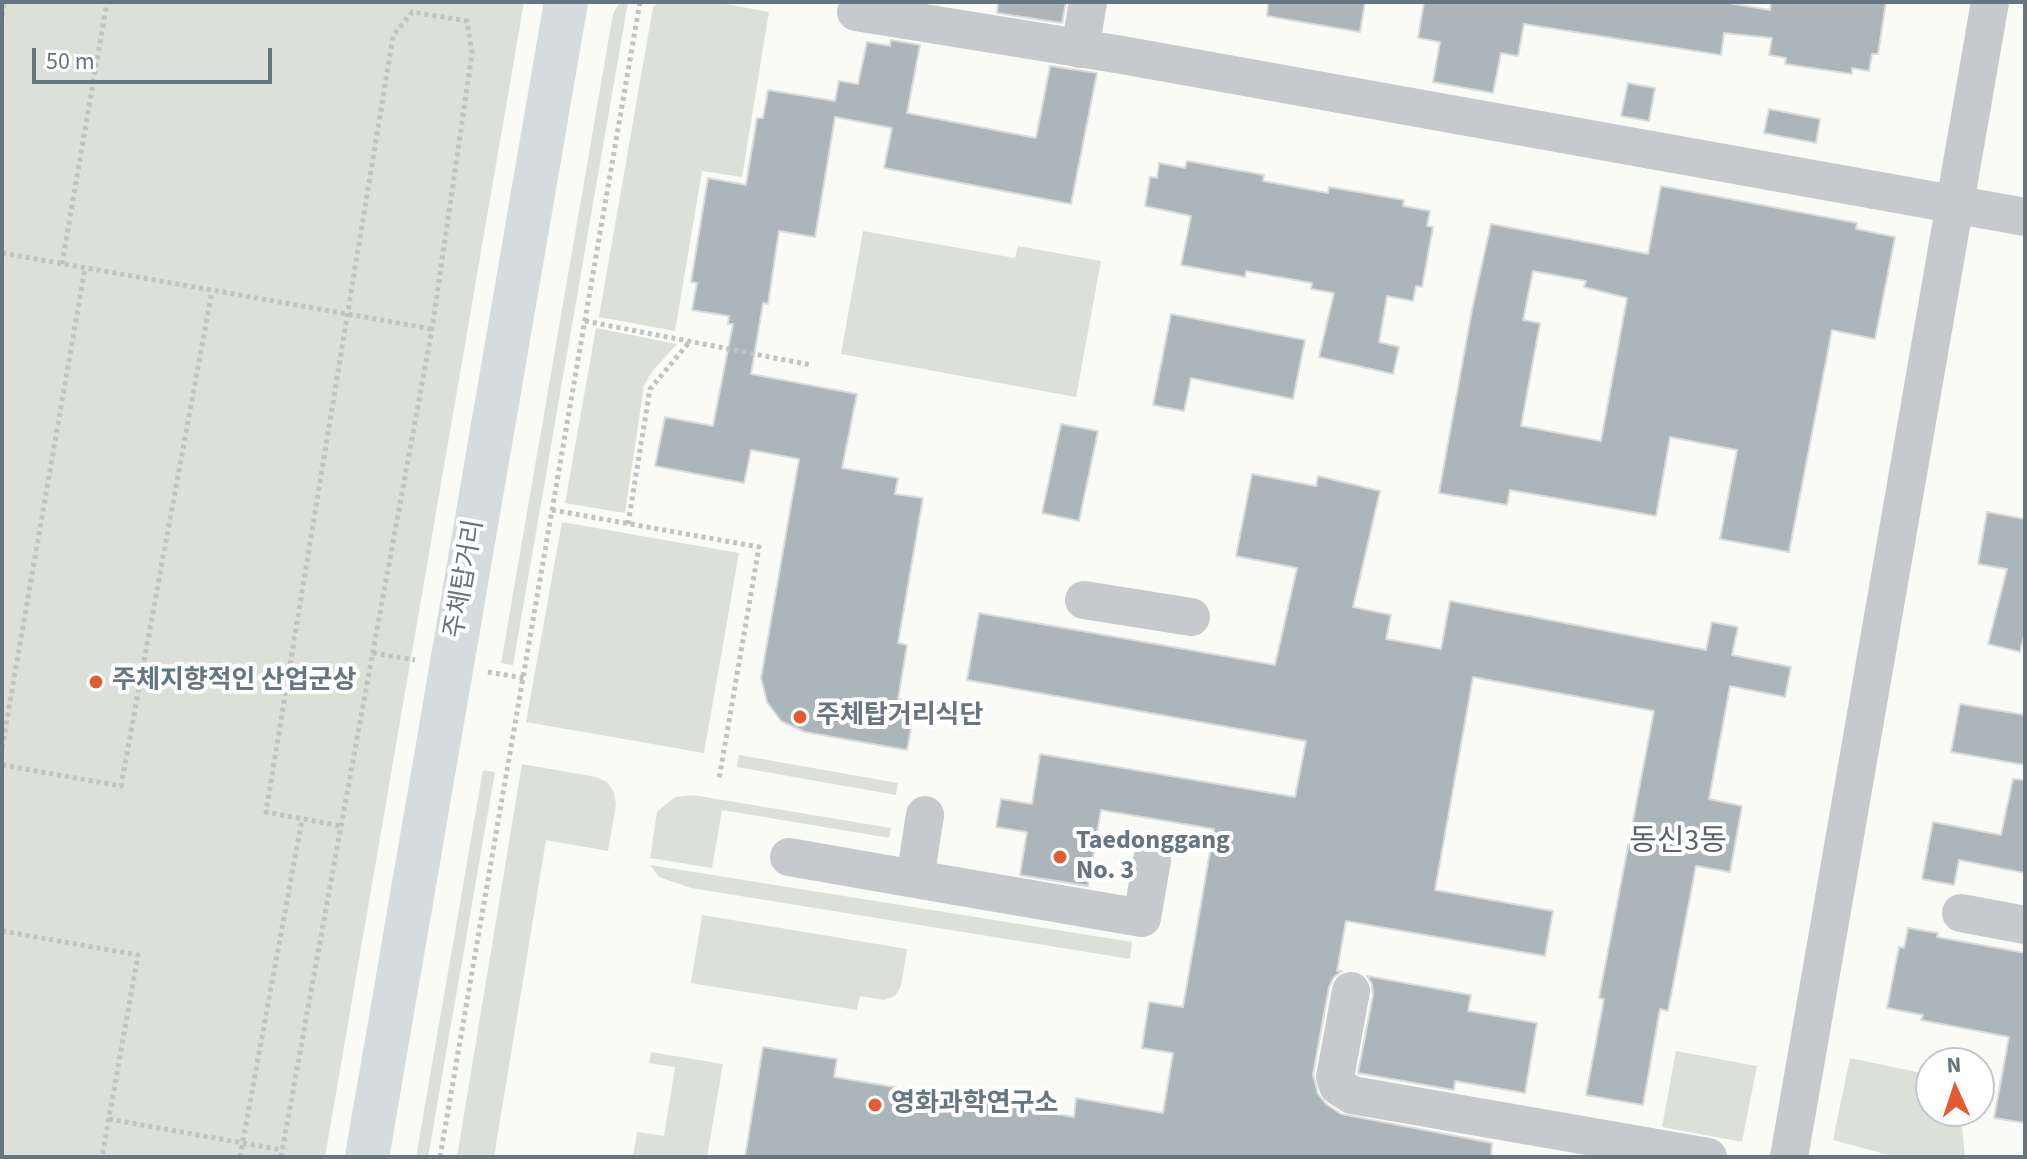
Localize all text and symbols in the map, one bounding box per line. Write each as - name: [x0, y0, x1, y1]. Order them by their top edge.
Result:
- scale bar: [36, 32, 276, 82]
- text: 50 m: [46, 44, 95, 79]
- street label: 주체탑거리: [440, 517, 492, 641]
- place label: 주체지향적인 산업군상: [112, 666, 356, 698]
- marker: 주체지향적인 산업군상: [87, 673, 105, 691]
- place label: 주체탑거리식단: [816, 701, 983, 733]
- marker: 주체탑거리식단: [791, 708, 809, 726]
- district label: 동신3동: [1629, 825, 1727, 861]
- place label: Taedonggang No. 3: [1076, 826, 1230, 888]
- marker: Taedonggang No. 3: [1051, 848, 1069, 866]
- north arrow: [1915, 1047, 1995, 1127]
- text: N: [1946, 1049, 1962, 1081]
- place label: 영화과학연구소: [891, 1089, 1058, 1121]
- marker: 영화과학연구소: [866, 1096, 884, 1114]

